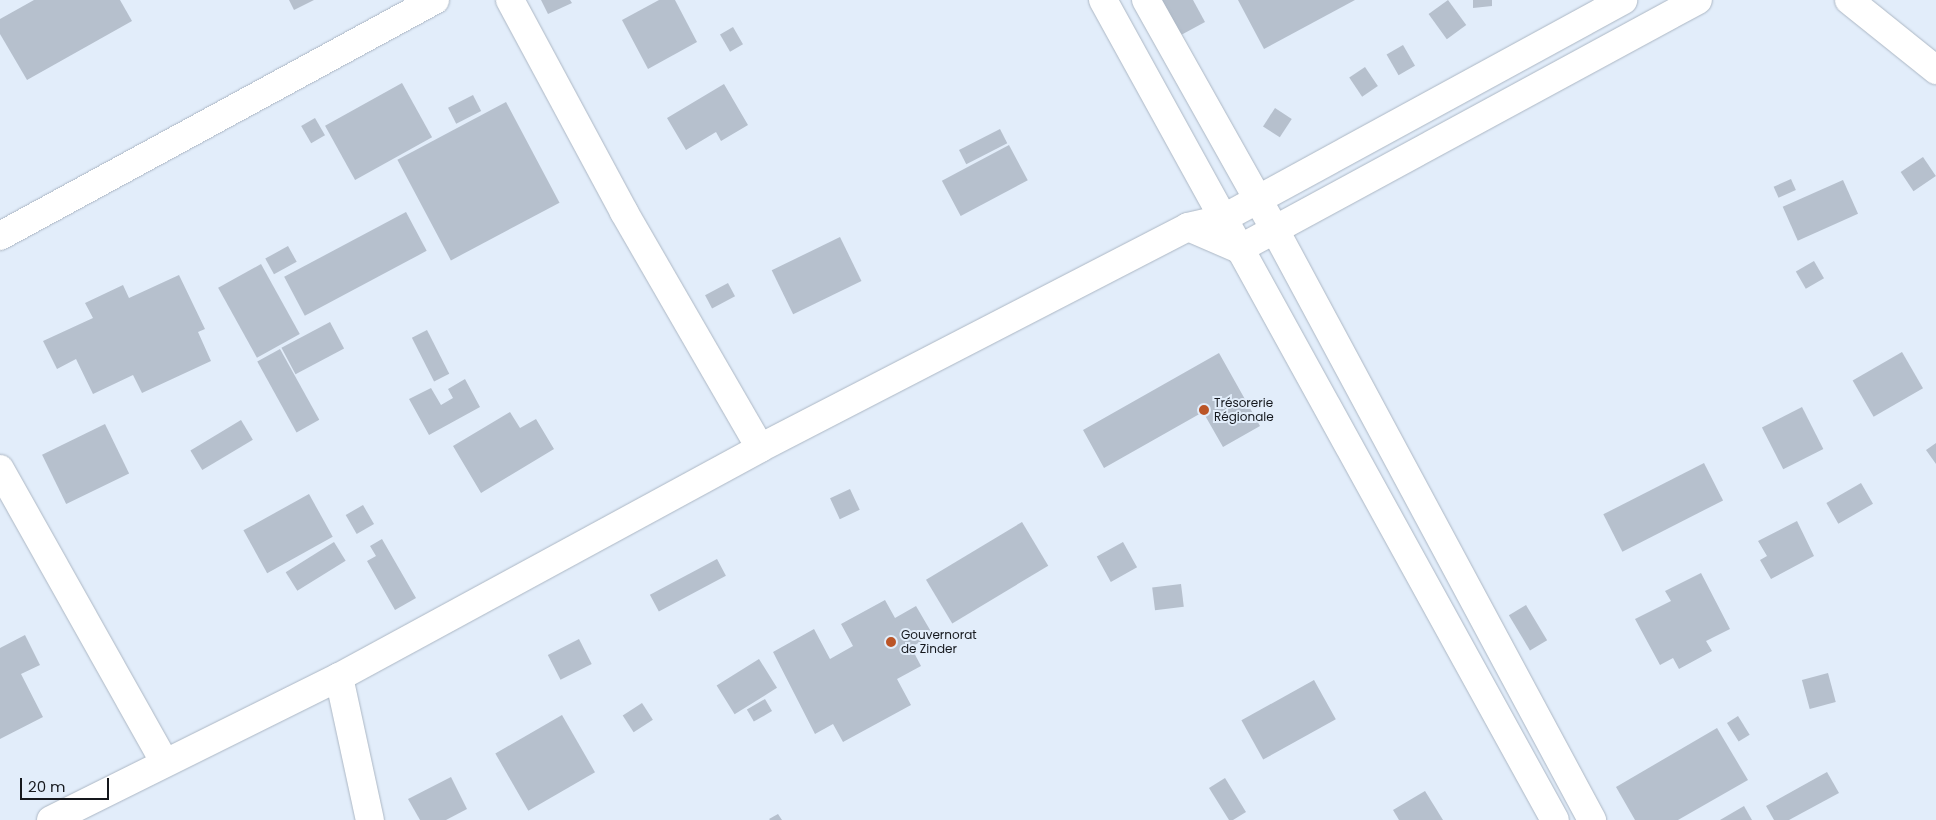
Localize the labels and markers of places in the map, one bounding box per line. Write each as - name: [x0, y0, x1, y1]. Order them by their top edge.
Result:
- place label: Trésorerie Régionale: [1214, 396, 1274, 424]
- marker: Trésorerie Régionale: [1198, 404, 1210, 416]
- place label: Gouvernorat de Zinder: [901, 628, 977, 656]
- marker: Gouvernorat de Zinder: [885, 636, 897, 648]

